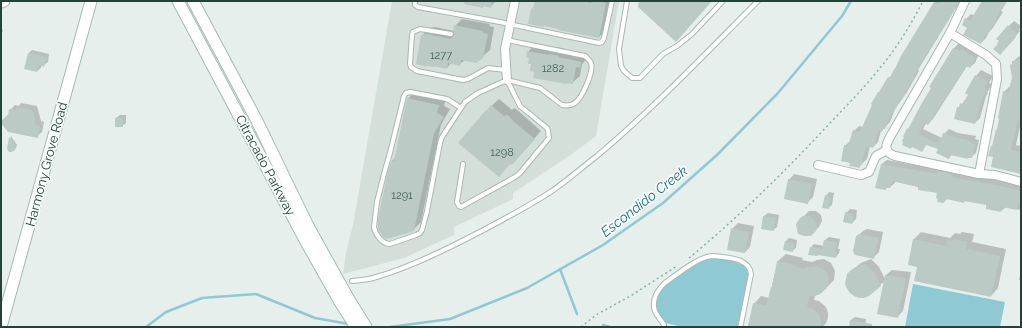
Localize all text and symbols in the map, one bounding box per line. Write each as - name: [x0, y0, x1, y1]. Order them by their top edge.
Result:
- house number: 1277: [430, 49, 452, 62]
- house number: 1282: [542, 62, 565, 75]
- street label: Harmony Grove Road: [23, 100, 70, 228]
- street label: Citracado Parkway: [233, 112, 298, 218]
- house number: 1298: [490, 146, 514, 159]
- water label: Escondido Creek: [598, 162, 691, 240]
- house number: 1291: [391, 189, 413, 202]

